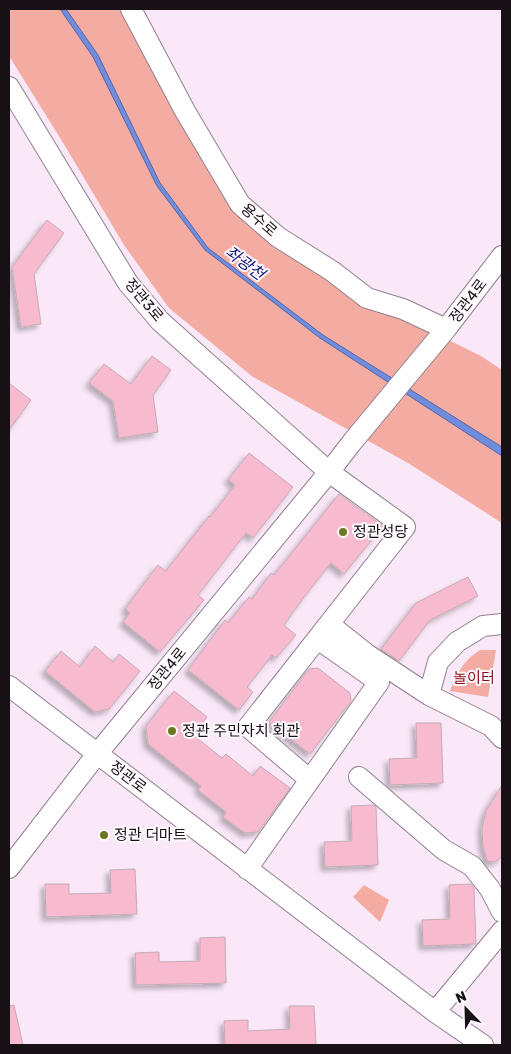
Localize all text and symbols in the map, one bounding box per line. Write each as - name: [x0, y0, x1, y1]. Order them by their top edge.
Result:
- street label: 용수로: [237, 200, 281, 240]
- water label: 좌광천: [222, 242, 270, 285]
- street label: 정관3로: [121, 275, 167, 325]
- street label: 정관4로: [446, 275, 490, 327]
- place label: 정관성당: [353, 523, 408, 541]
- marker: 정관성당: [337, 526, 349, 538]
- street label: 정관4로: [144, 644, 190, 694]
- park label: 놀이터: [453, 669, 495, 687]
- place label: 정관 주민자치 회관: [182, 722, 300, 740]
- marker: 정관 주민자치 회관: [166, 725, 178, 737]
- street label: 정관로: [106, 757, 150, 797]
- place label: 정관 더마트: [114, 826, 187, 844]
- marker: 정관 더마트: [98, 829, 110, 841]
- north arrow: [441, 984, 491, 1034]
- text: N: [453, 988, 469, 1007]

